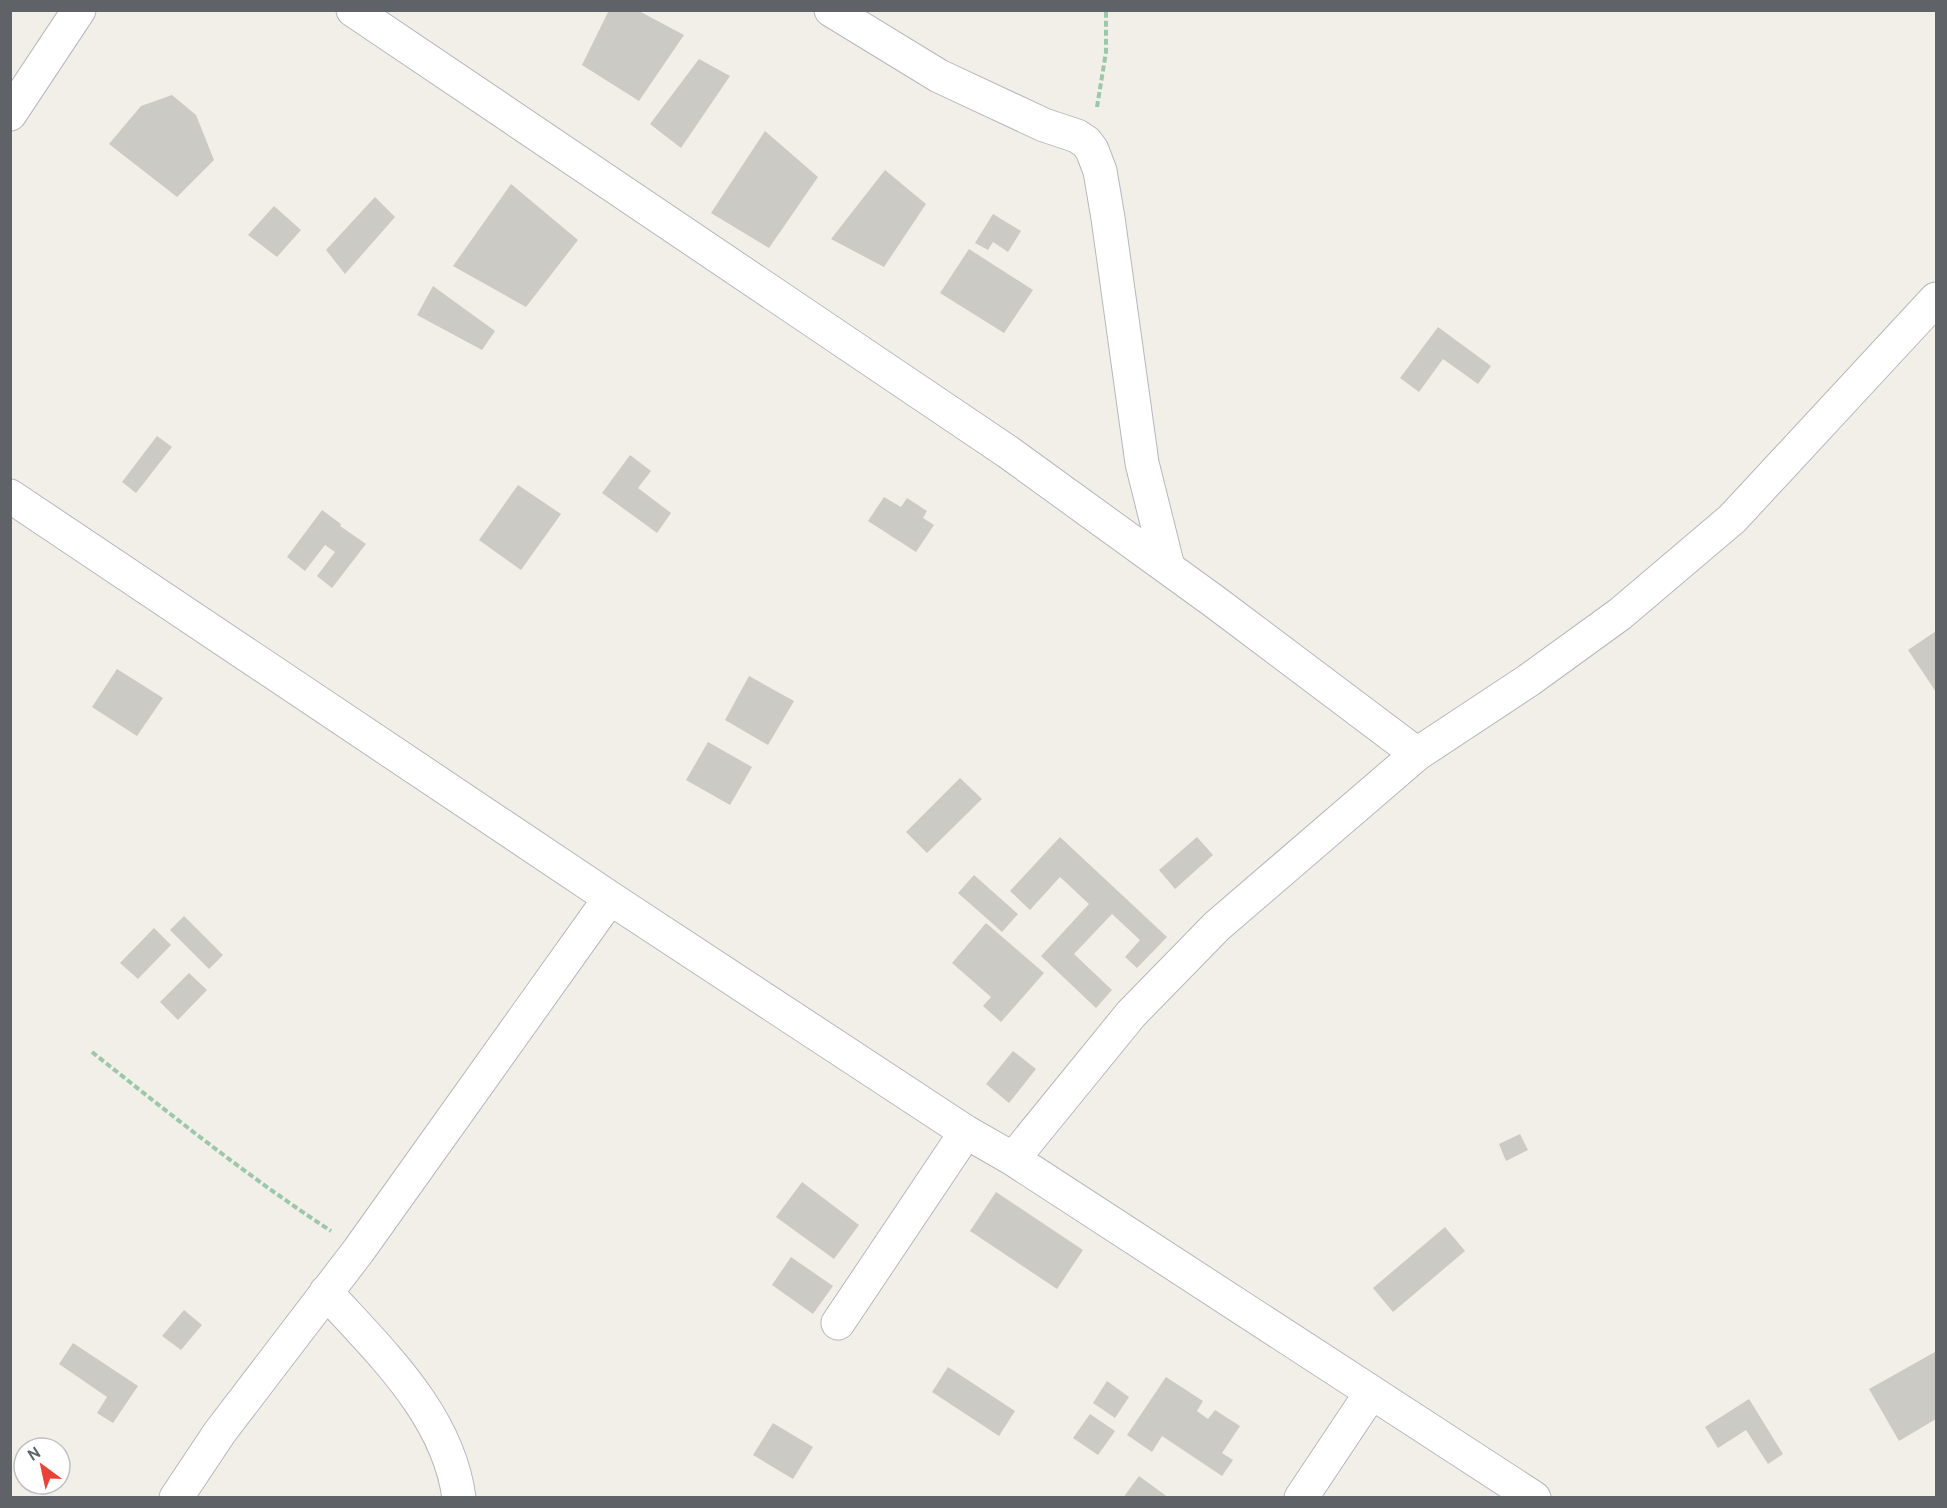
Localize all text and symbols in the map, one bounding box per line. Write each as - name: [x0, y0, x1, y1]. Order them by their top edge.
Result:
- north arrow: [12, 1436, 72, 1496]
- text: N: [24, 1443, 44, 1465]

